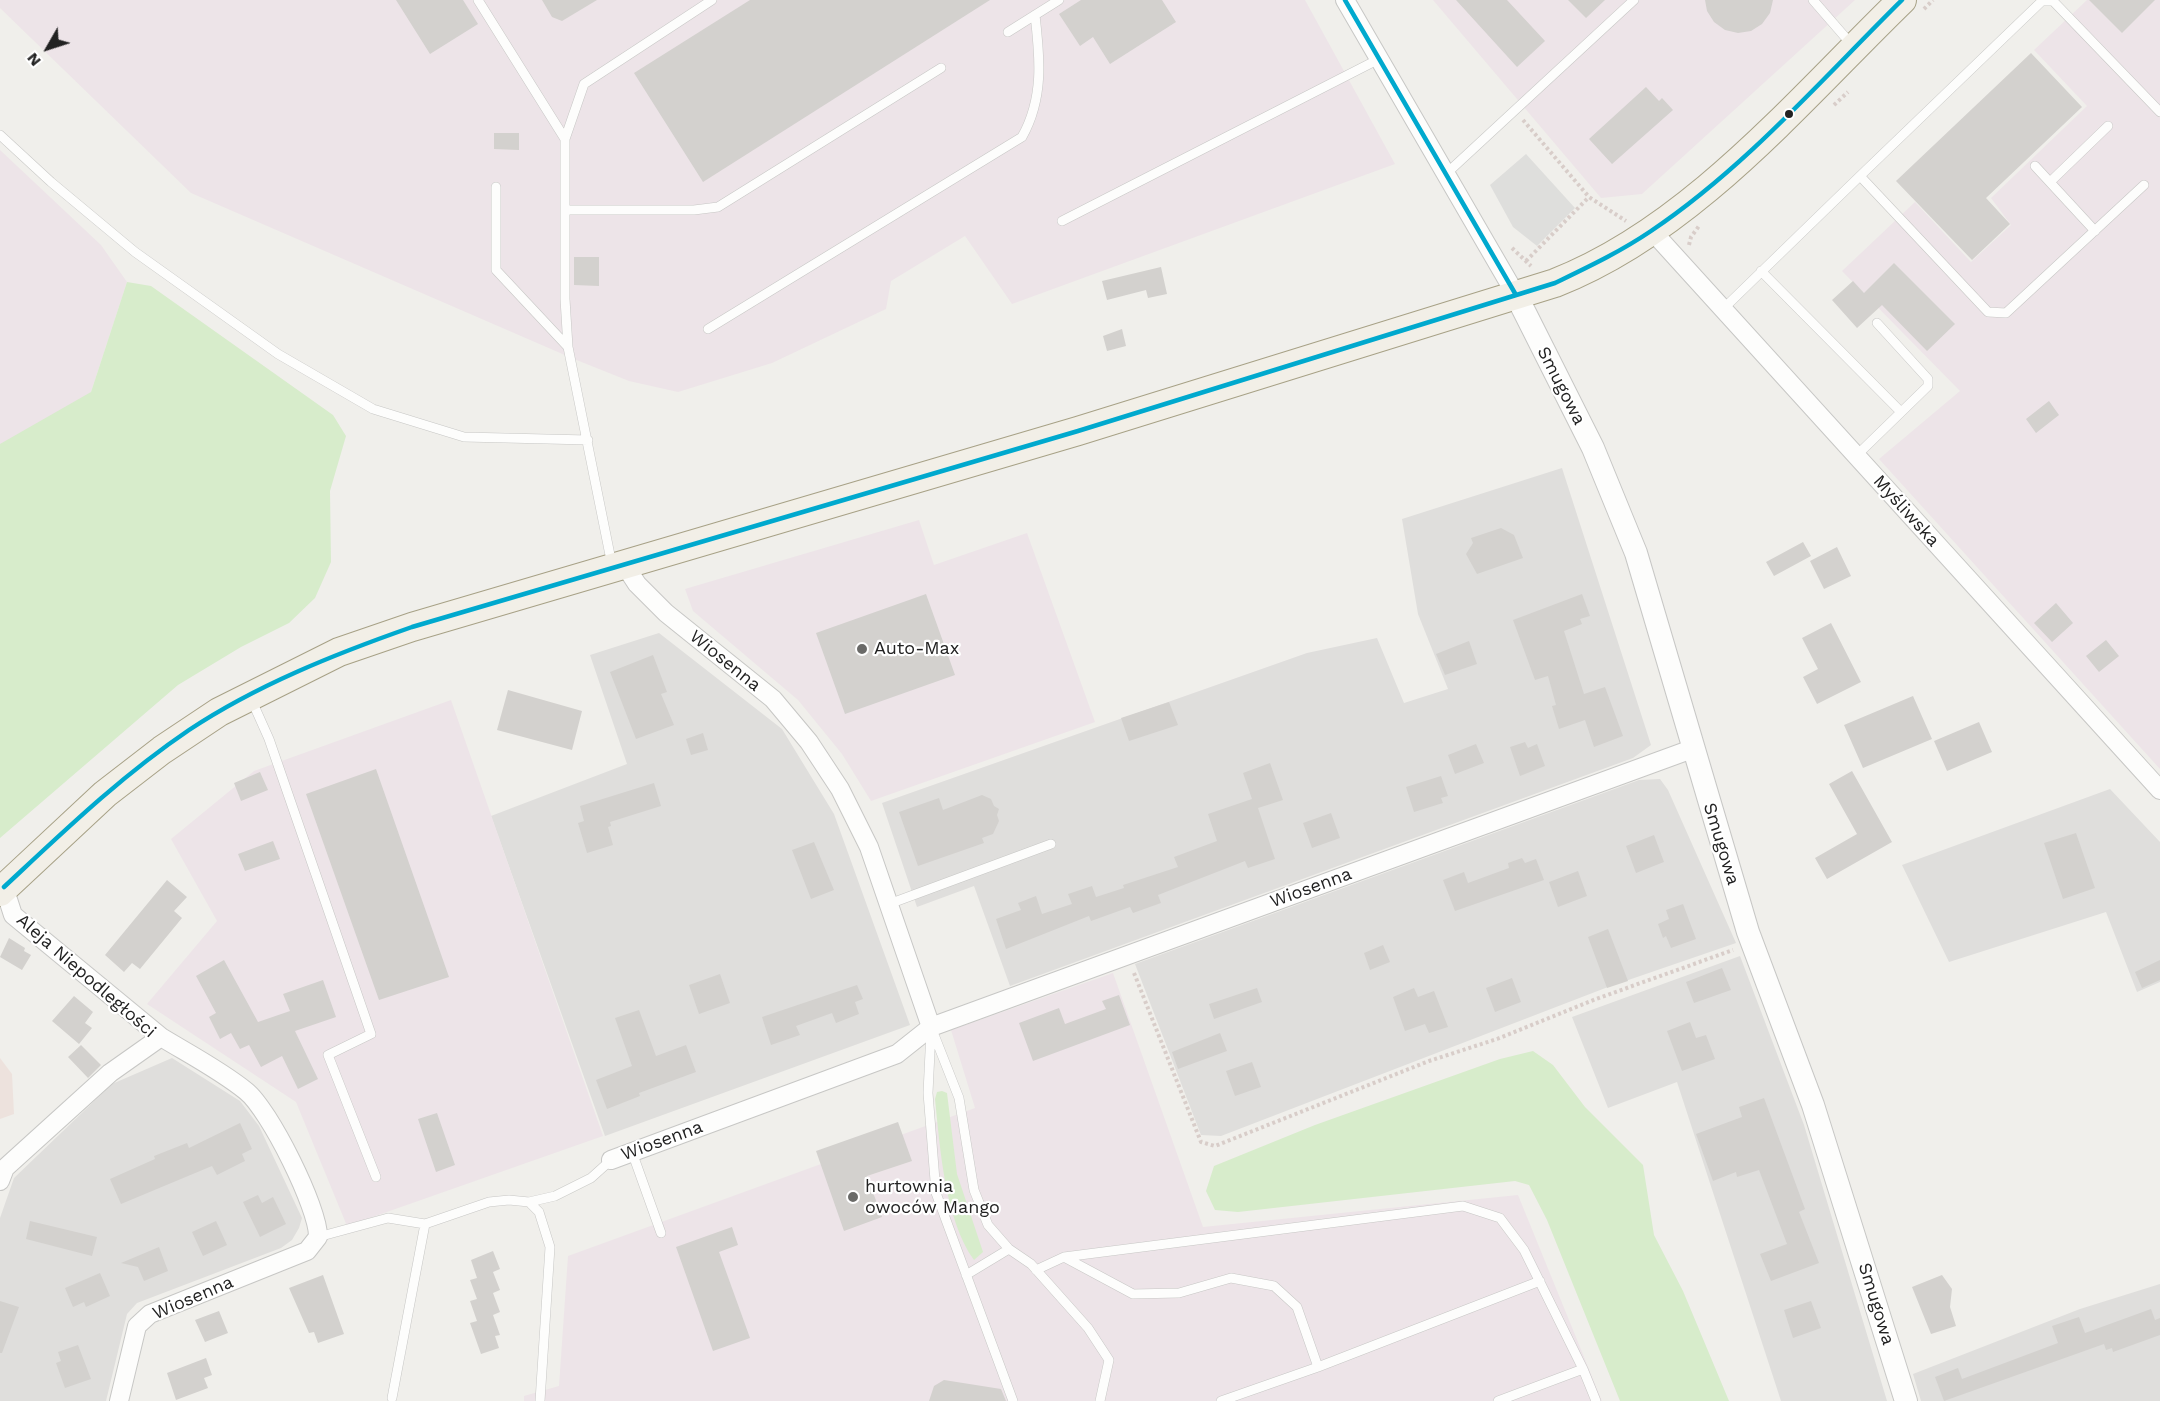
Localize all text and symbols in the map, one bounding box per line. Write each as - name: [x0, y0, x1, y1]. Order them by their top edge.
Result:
- north arrow: [18, 18, 78, 78]
- text: N: [23, 49, 45, 70]
- unlabelled marker: [1783, 108, 1795, 120]
- street label: Smugowa: [1532, 343, 1590, 429]
- street label: Myśliwska: [1868, 471, 1944, 551]
- street label: Wiosenna: [685, 626, 765, 696]
- place label: Auto-Max: [874, 638, 959, 660]
- marker: Auto-Max: [855, 642, 869, 656]
- street label: Smugowa: [1698, 800, 1744, 888]
- street label: Wiosenna: [1267, 863, 1355, 913]
- street label: Aleja Niepodległości: [12, 909, 160, 1043]
- street label: Wiosenna: [618, 1116, 706, 1166]
- place label: hurtownia owoców Mango: [865, 1176, 1000, 1218]
- marker: hurtownia owoców Mango: [846, 1190, 860, 1204]
- street label: Smugowa: [1853, 1260, 1899, 1348]
- street label: Wiosenna: [150, 1271, 236, 1325]

